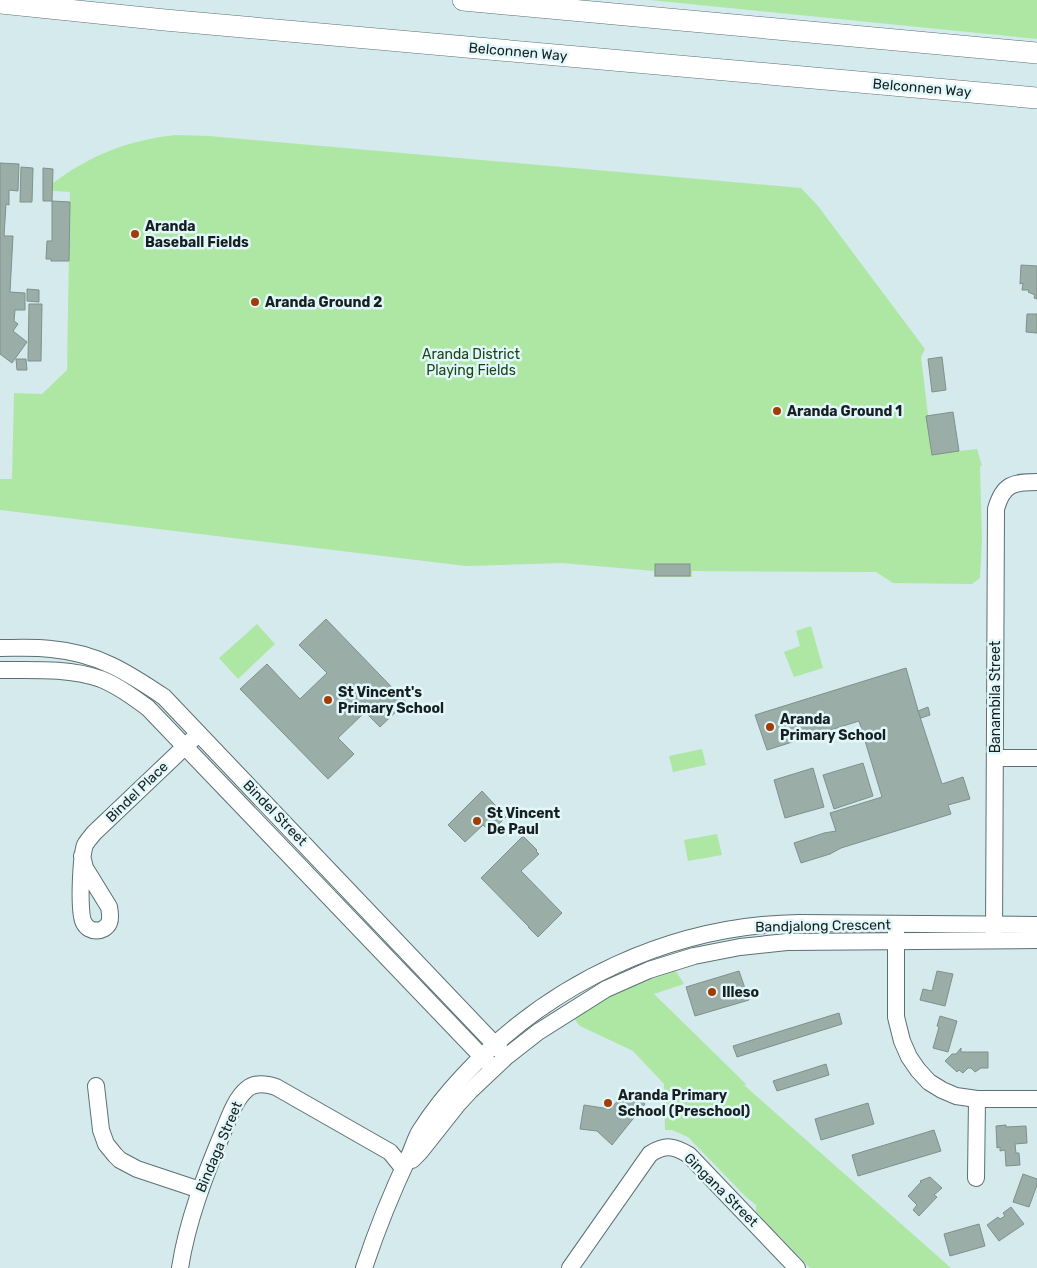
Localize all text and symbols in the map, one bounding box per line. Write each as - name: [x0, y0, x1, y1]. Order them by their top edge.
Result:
- street label: Belconnen Way: [468, 39, 568, 65]
- street label: Belconnen Way: [872, 75, 972, 101]
- place label: Aranda Baseball Fields: [145, 218, 249, 251]
- marker: Aranda Baseball Fields: [129, 228, 141, 240]
- place label: Aranda Ground 2: [265, 294, 382, 311]
- marker: Aranda Ground 2: [249, 296, 261, 308]
- park label: Aranda District Playing Fields: [422, 346, 520, 379]
- place label: Aranda Ground 1: [787, 403, 902, 420]
- marker: Aranda Ground 1: [771, 405, 783, 417]
- street label: Banambila Street: [987, 640, 1004, 753]
- place label: St Vincent's Primary School: [338, 684, 444, 717]
- marker: St Vincent's Primary School: [322, 694, 334, 706]
- place label: Aranda Primary School: [780, 711, 886, 744]
- marker: Aranda Primary School: [764, 721, 776, 733]
- street label: Bindel Place: [102, 758, 172, 826]
- street label: Bindel Street: [239, 777, 311, 850]
- place label: St Vincent De Paul: [487, 805, 561, 838]
- marker: St Vincent De Paul: [471, 815, 483, 827]
- street label: Bandjalong Crescent: [755, 916, 892, 936]
- place label: Illeso: [722, 984, 759, 1001]
- marker: Illeso: [706, 986, 718, 998]
- place label: Aranda Primary School (Preschool): [618, 1087, 750, 1120]
- marker: Aranda Primary School (Preschool): [602, 1097, 614, 1109]
- street label: Bindaga Street: [192, 1098, 246, 1195]
- street label: Gingana Street: [680, 1149, 762, 1231]

